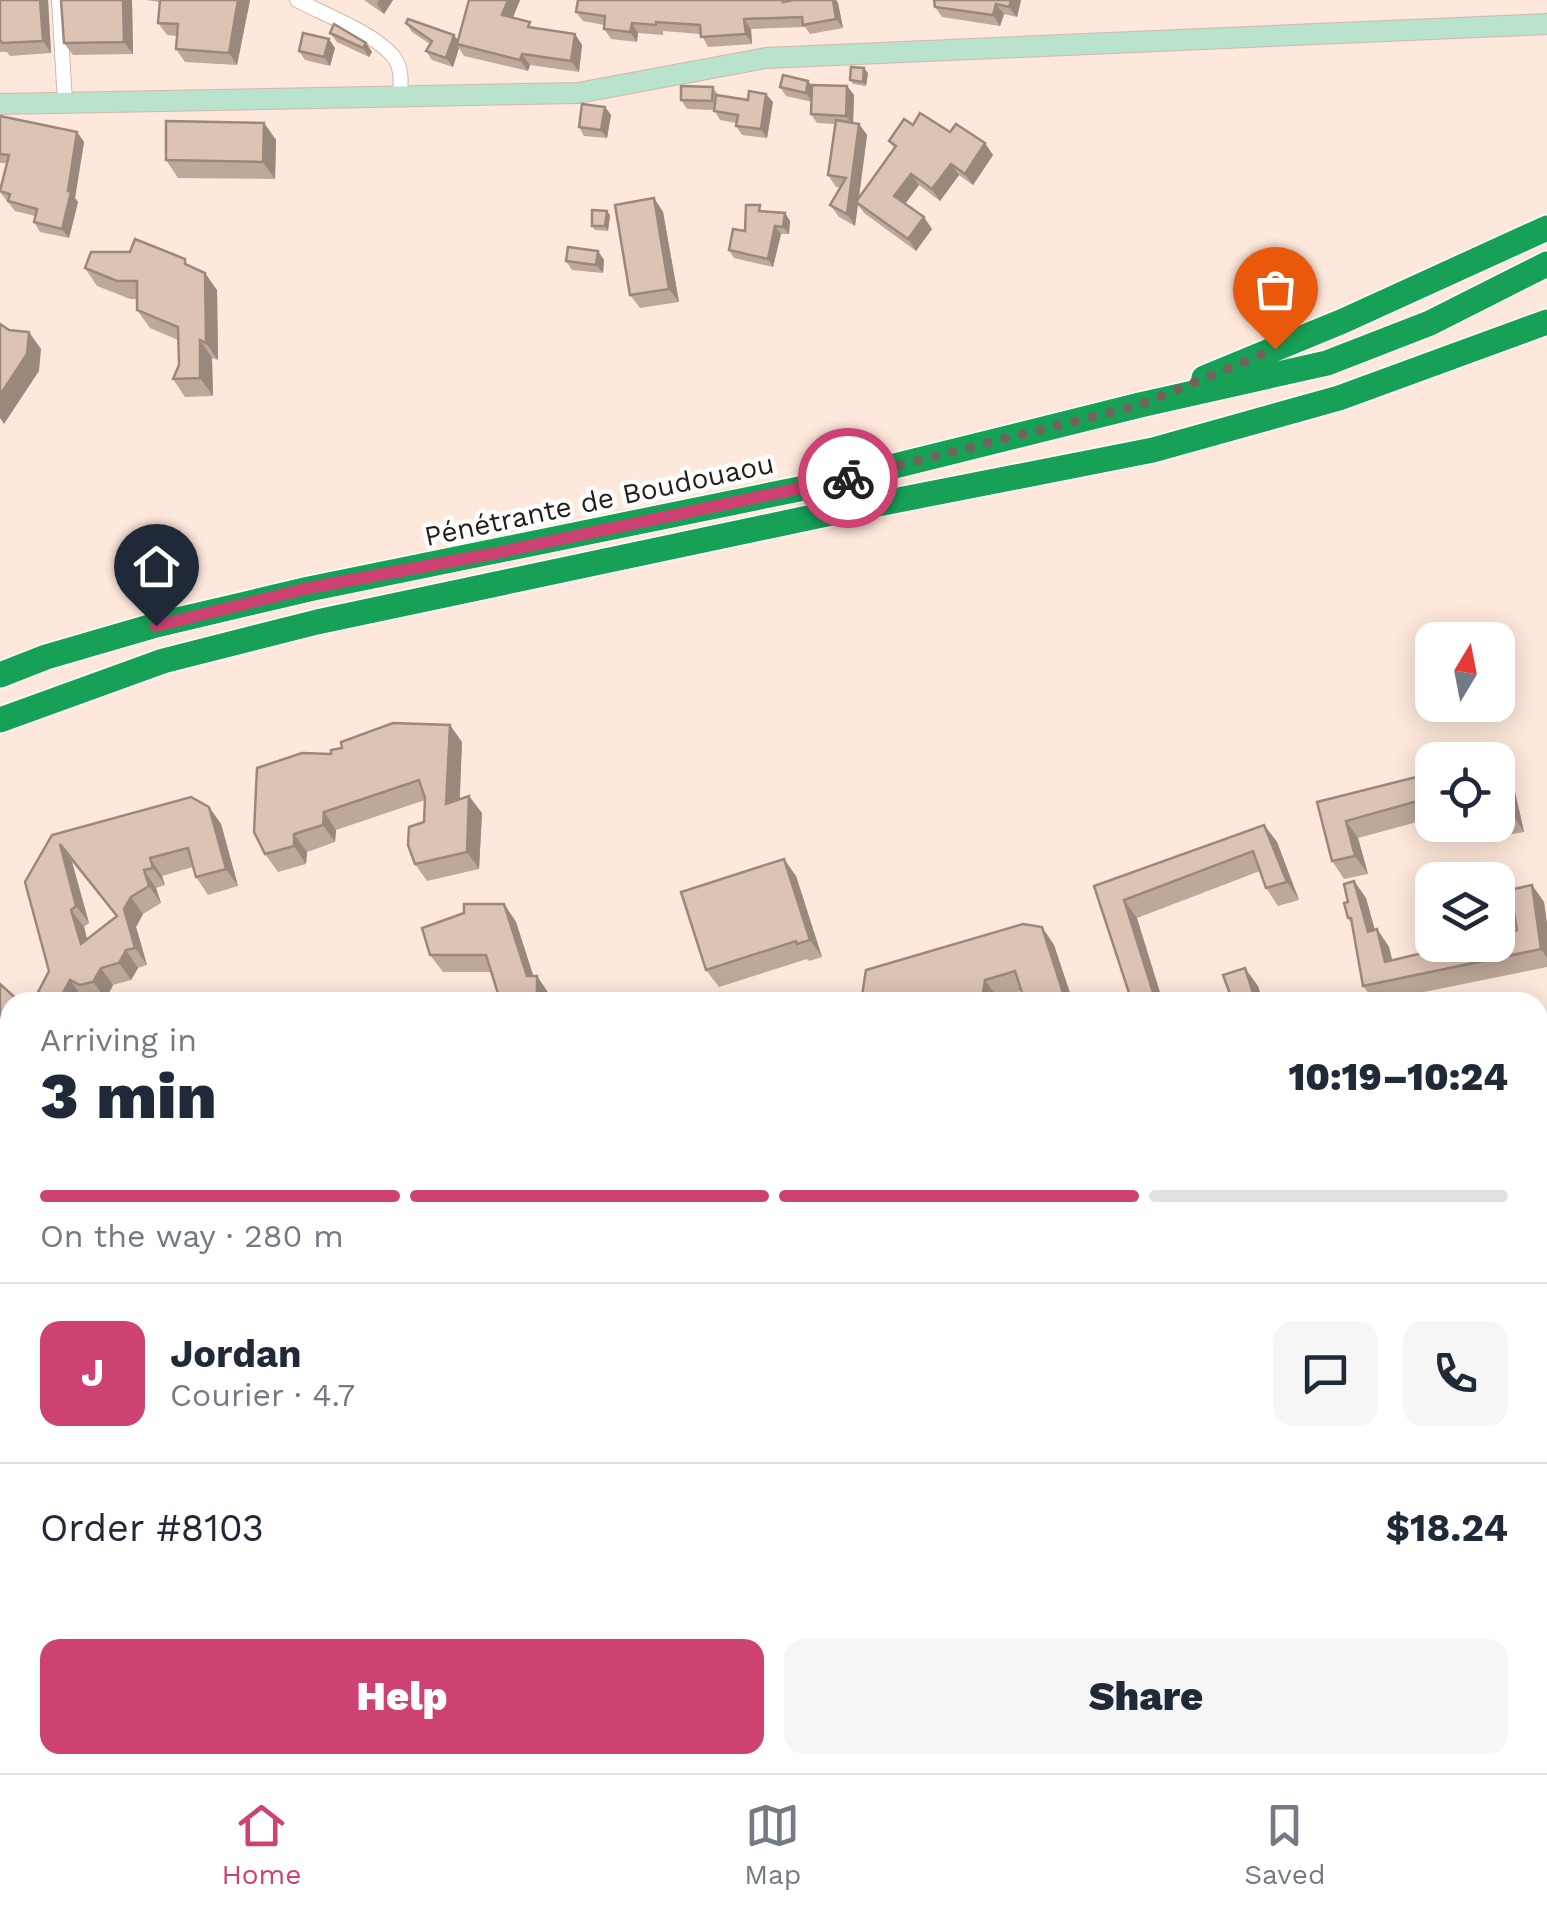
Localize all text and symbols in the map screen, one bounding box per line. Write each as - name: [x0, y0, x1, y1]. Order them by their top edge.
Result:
- pin: [1233, 247, 1318, 350]
- icon: bag: [1248, 262, 1303, 317]
- courier: [798, 428, 898, 528]
- street label: Pénétrante de Boudouaou: [421, 447, 777, 553]
- icon: bike: [821, 451, 876, 506]
- pin: [114, 524, 199, 627]
- icon: home: [129, 539, 184, 594]
- north arrow: [1415, 622, 1515, 722]
- map controls: [1415, 622, 1515, 962]
- button: locate: [1415, 742, 1515, 842]
- button: layers: [1415, 862, 1515, 962]
- text: Arriving in: [40, 1021, 197, 1059]
- text: 10:19–10:24: [1288, 1055, 1508, 1099]
- text: 3 min: [40, 1058, 217, 1134]
- text: On the way · 280 m: [40, 1217, 344, 1255]
- button: chat: [1273, 1321, 1378, 1426]
- button: phone: [1403, 1321, 1508, 1426]
- text: Jordan: [170, 1332, 302, 1376]
- text: J: [81, 1351, 104, 1395]
- text: Courier · 4.7: [170, 1376, 355, 1414]
- text: Order #8103: [40, 1506, 264, 1550]
- text: $18.24: [1386, 1506, 1508, 1550]
- button: Help: [40, 1639, 764, 1754]
- button: Share: [784, 1639, 1508, 1754]
- tab: Home: [221, 1798, 301, 1891]
- tab: Map: [744, 1798, 801, 1891]
- tab: Saved: [1244, 1798, 1326, 1891]

